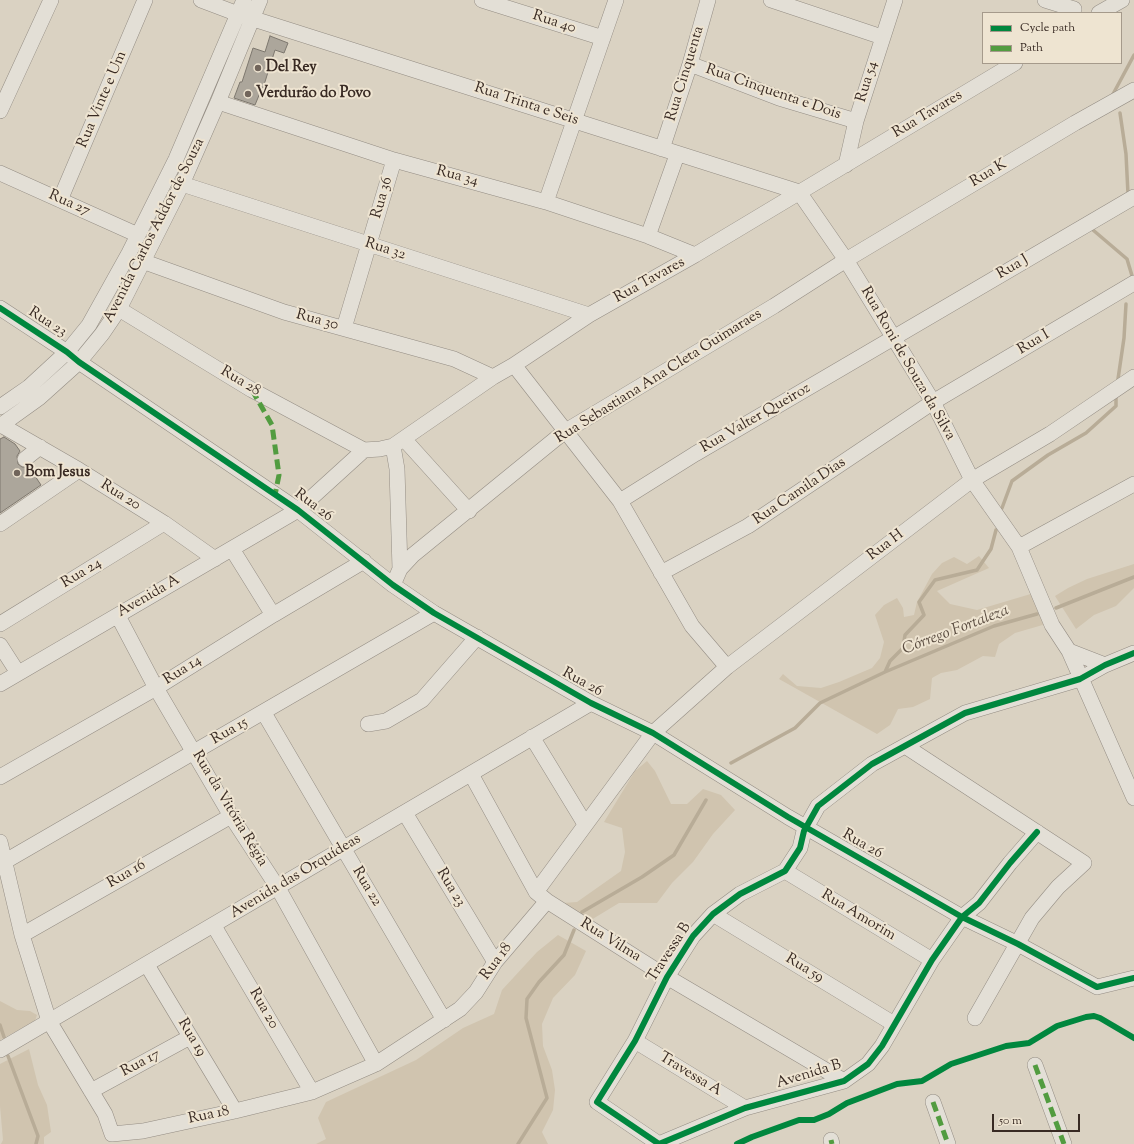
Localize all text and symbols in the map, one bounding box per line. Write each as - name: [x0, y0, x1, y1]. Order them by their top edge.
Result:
- street label: Rua 40: [530, 8, 578, 38]
- legend: [982, 12, 1122, 64]
- text: Cycle path: [1020, 19, 1075, 37]
- street label: Rua Cinquenta: [663, 24, 709, 124]
- text: Path: [1020, 39, 1043, 57]
- street label: Rua Vinte e Um: [75, 49, 131, 151]
- place label: Del Rey: [266, 59, 317, 77]
- street label: Rua 54: [853, 59, 883, 105]
- street label: Rua Cinquenta e Dois: [703, 61, 843, 125]
- marker: Del Rey: [253, 63, 263, 73]
- street label: Rua Trinta e Seis: [472, 80, 580, 130]
- place label: Verdurão do Povo: [256, 85, 371, 103]
- street label: Rua Tavares: [890, 87, 966, 143]
- marker: Verdurão do Povo: [243, 89, 253, 99]
- street label: Avenida Carlos Addor de Souza: [100, 136, 210, 326]
- street label: Rua K: [967, 156, 1011, 192]
- street label: Rua 34: [434, 163, 480, 191]
- street label: Rua 36: [368, 175, 398, 221]
- street label: Rua 27: [45, 187, 93, 221]
- street label: Rua 32: [362, 235, 408, 265]
- street label: Rua J: [994, 252, 1032, 284]
- street label: Rua Tavares: [611, 254, 689, 308]
- street label: Rua Roni de Souza da Silva: [856, 284, 958, 444]
- street label: Rua 23: [24, 304, 70, 342]
- street label: Rua Sebastiana Ana Cleta Guimaraes: [552, 306, 766, 448]
- street label: Rua 30: [294, 307, 340, 335]
- street label: Rua I: [1015, 327, 1053, 359]
- street label: Rua 28: [217, 363, 263, 401]
- street label: Rua Valter Queiroz: [698, 380, 814, 458]
- street label: Rua Camila Dias: [750, 454, 850, 530]
- place label: Bom Jesus: [25, 464, 90, 482]
- marker: Bom Jesus: [12, 468, 22, 478]
- street label: Rua 20: [97, 477, 143, 515]
- street label: Rua 26: [290, 486, 336, 526]
- street label: Rua H: [864, 526, 908, 566]
- street label: Rua 24: [59, 555, 105, 593]
- street label: Avenida A: [114, 572, 184, 622]
- water label: Córrego Fortaleza: [900, 602, 1012, 660]
- street label: Rua 14: [161, 652, 205, 690]
- street label: Rua 26: [559, 665, 605, 701]
- street label: Rua 15: [208, 714, 252, 750]
- street label: Rua da Vitória Régia: [187, 748, 271, 870]
- street label: Rua 26: [839, 826, 885, 864]
- street label: Avenida das Orquídeas: [227, 831, 365, 923]
- street label: Rua 16: [104, 857, 150, 893]
- street label: Rua 22: [347, 864, 385, 910]
- street label: Rua 23: [431, 865, 469, 911]
- street label: Rua Amorim: [817, 887, 899, 945]
- street label: Rua Vilma: [576, 915, 644, 967]
- street label: Travessa B: [644, 920, 696, 986]
- street label: Rua 18: [477, 940, 517, 984]
- street label: Rua 59: [782, 951, 826, 987]
- street label: Rua 20: [244, 985, 282, 1033]
- street label: Rua 19: [173, 1016, 209, 1060]
- street label: Rua 17: [118, 1046, 164, 1082]
- street label: Travessa A: [655, 1049, 725, 1101]
- street label: Avenida B: [774, 1057, 844, 1093]
- street label: Rua 18: [187, 1103, 231, 1129]
- scale bar: [994, 1106, 1082, 1132]
- text: 50 m: [999, 1112, 1022, 1130]

